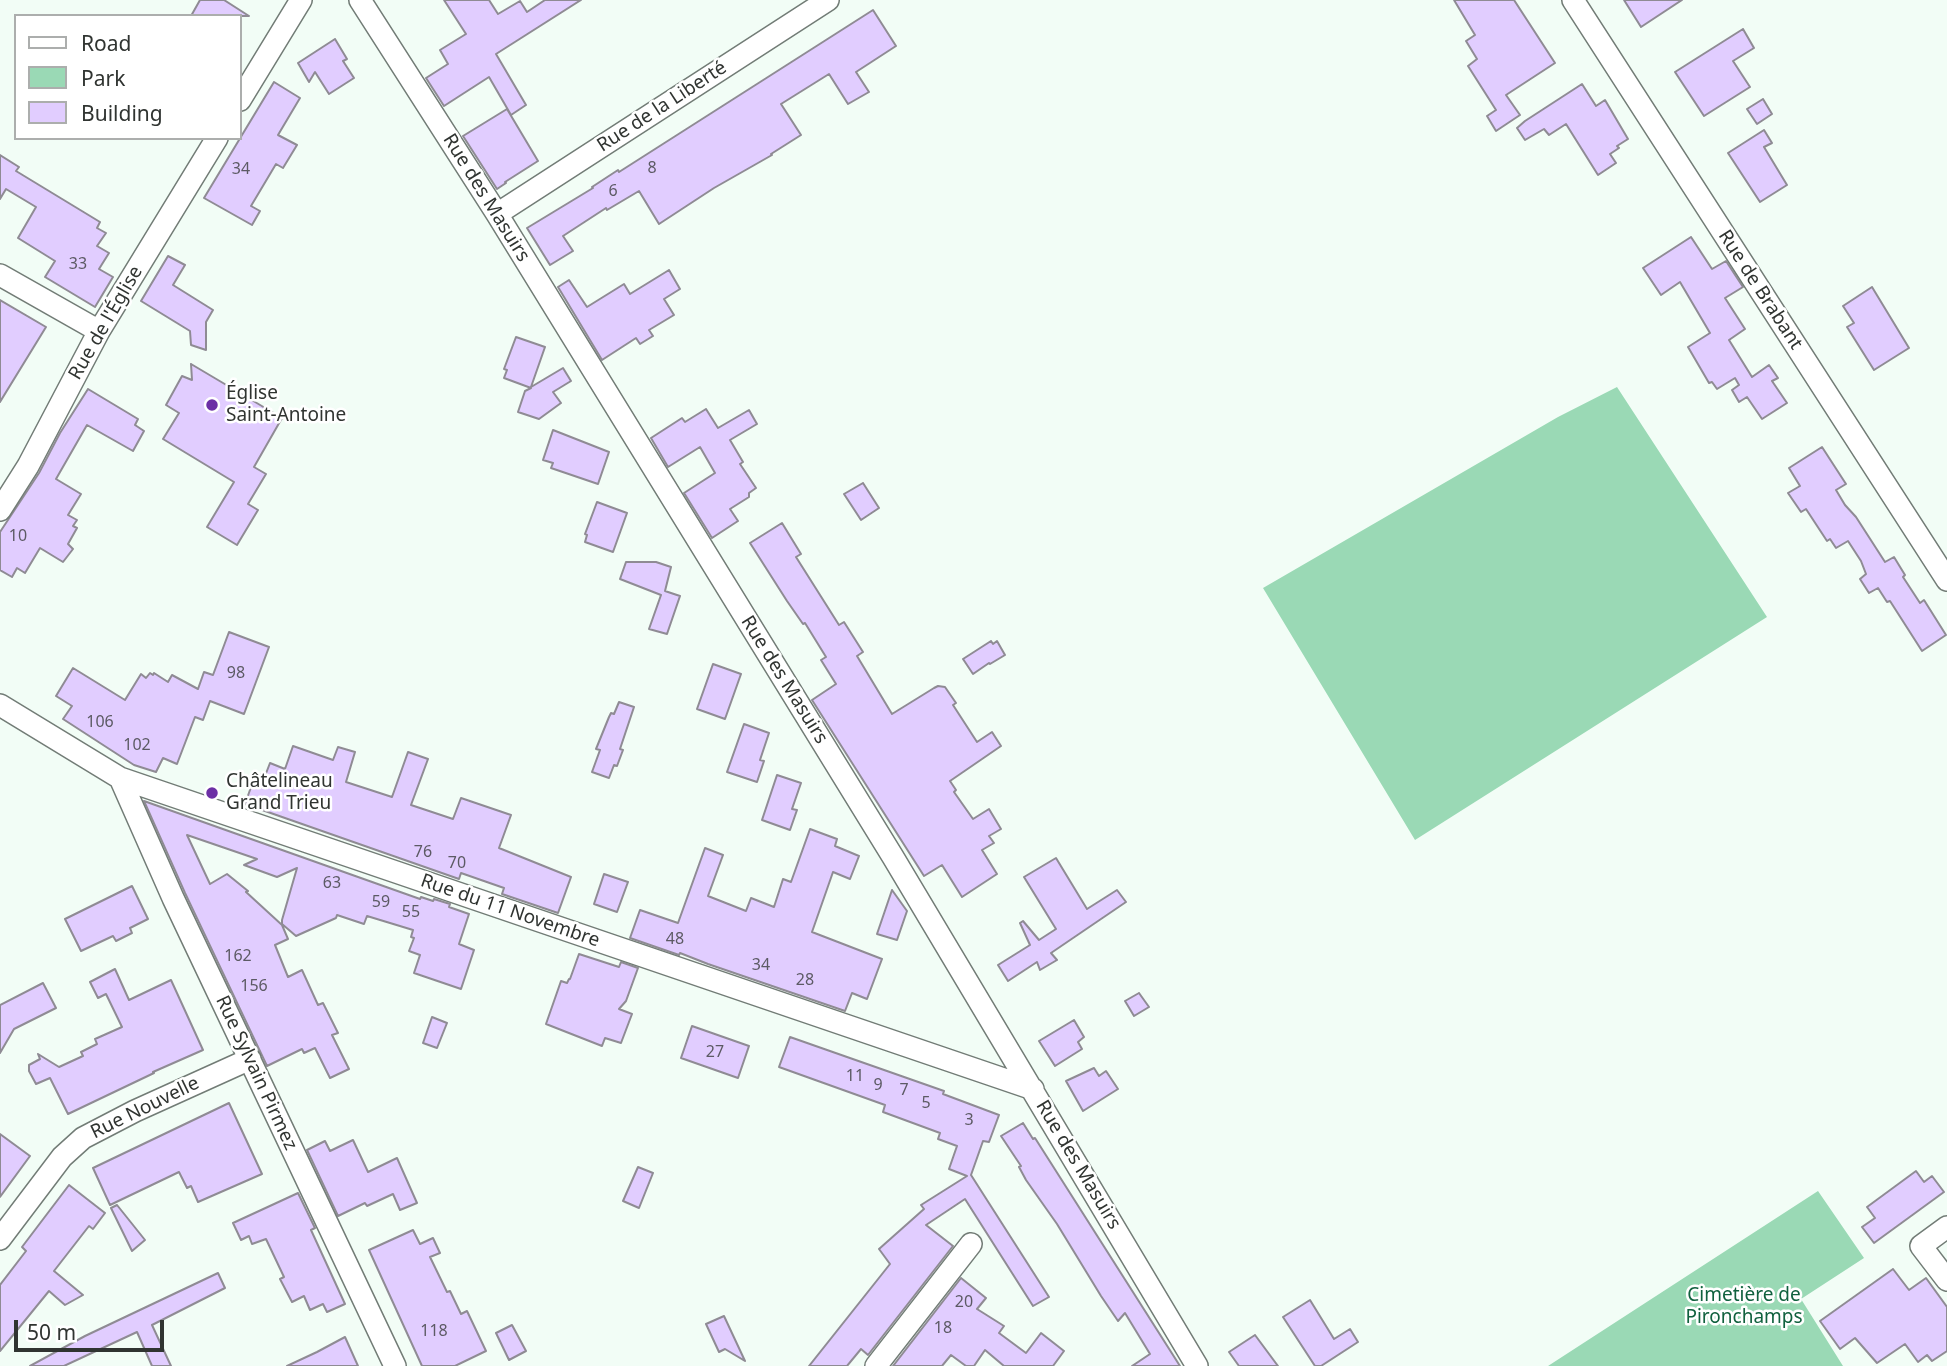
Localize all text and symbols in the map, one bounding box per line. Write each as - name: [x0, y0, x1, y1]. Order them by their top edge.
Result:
- legend: [14, 14, 242, 140]
- text: Road: [81, 29, 131, 57]
- street label: Rue de la Liberté: [593, 57, 731, 157]
- text: Park: [81, 64, 125, 92]
- text: Building: [81, 99, 163, 127]
- street label: Rue des Masuirs: [438, 130, 534, 266]
- house number: 8: [647, 158, 657, 178]
- house number: 34: [232, 159, 250, 179]
- house number: 6: [608, 181, 618, 201]
- street label: Rue de Brabant: [1713, 226, 1807, 354]
- house number: 33: [69, 254, 87, 274]
- street label: Rue de l'Église: [64, 262, 148, 384]
- place label: Église Saint-Antoine: [226, 383, 346, 427]
- marker: Église Saint-Antoine: [204, 397, 220, 413]
- house number: 10: [9, 526, 27, 546]
- street label: Rue des Masuirs: [736, 612, 832, 748]
- house number: 98: [227, 663, 245, 683]
- house number: 106: [86, 712, 114, 732]
- house number: 102: [123, 735, 151, 755]
- place label: Châtelineau Grand Trieu: [226, 771, 333, 815]
- marker: Châtelineau Grand Trieu: [204, 785, 220, 801]
- house number: 76: [414, 842, 432, 862]
- house number: 70: [448, 853, 466, 873]
- street label: Rue du 11 Novembre: [417, 870, 603, 952]
- house number: 63: [323, 873, 341, 893]
- house number: 59: [372, 892, 390, 912]
- house number: 55: [402, 902, 420, 922]
- house number: 48: [666, 929, 684, 949]
- house number: 162: [224, 946, 252, 966]
- house number: 34: [752, 955, 770, 975]
- house number: 28: [796, 970, 814, 990]
- house number: 156: [240, 976, 268, 996]
- street label: Rue Sylvain Pirmez: [210, 992, 302, 1154]
- house number: 27: [706, 1042, 724, 1062]
- house number: 11: [846, 1066, 864, 1086]
- street label: Rue Nouvelle: [87, 1072, 203, 1144]
- house number: 9: [873, 1075, 883, 1095]
- house number: 7: [899, 1080, 909, 1100]
- house number: 5: [921, 1093, 931, 1113]
- street label: Rue des Masuirs: [1031, 1096, 1125, 1234]
- house number: 3: [964, 1110, 974, 1130]
- park label: Cimetière de Pironchamps: [1685, 1285, 1803, 1329]
- house number: 20: [955, 1292, 973, 1312]
- scale bar: [18, 1306, 168, 1350]
- text: 50 m: [27, 1318, 76, 1346]
- house number: 18: [934, 1318, 952, 1338]
- house number: 118: [420, 1321, 448, 1341]

